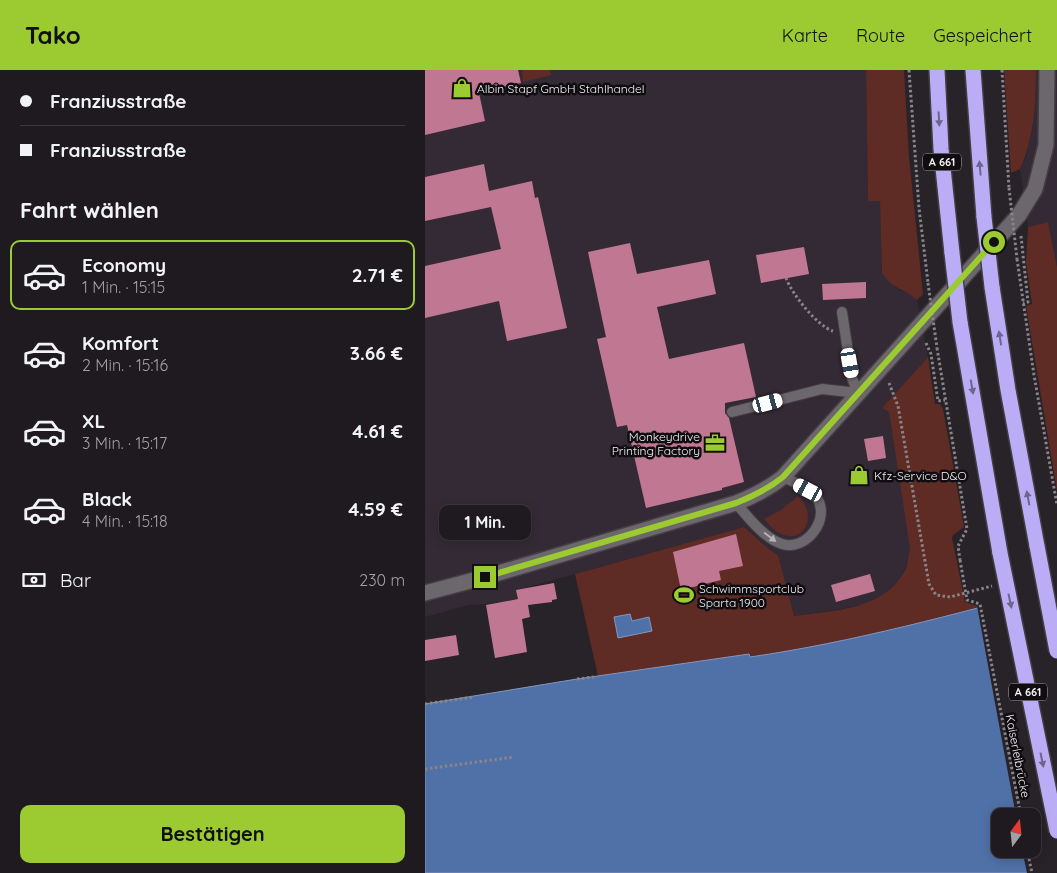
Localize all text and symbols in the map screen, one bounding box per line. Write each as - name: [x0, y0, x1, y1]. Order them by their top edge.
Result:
- text: Tako: [25, 20, 81, 50]
- text: Karte: [782, 24, 828, 47]
- text: Route: [856, 24, 905, 47]
- text: Gespeichert: [933, 24, 1032, 47]
- shop icon: Albin Stapf GmbH Stahlhandel: [451, 77, 473, 99]
- place label: Albin Stapf GmbH Stahlhandel: [477, 81, 645, 96]
- text: Franziusstraße: [50, 89, 187, 113]
- one-way arrow: [936, 111, 944, 127]
- text: Franziusstraße: [50, 138, 187, 162]
- road number: A 661: [923, 154, 961, 170]
- one-way arrow: [976, 160, 984, 176]
- text: Fahrt wählen: [20, 196, 159, 224]
- route start: [983, 231, 1005, 253]
- icon: car: [22, 253, 67, 298]
- text: Economy: [82, 253, 166, 277]
- text: 2.71 €: [352, 263, 403, 287]
- text: 1 Min. · 15:15: [82, 277, 165, 297]
- one-way arrow: [996, 330, 1004, 346]
- icon: car: [22, 331, 67, 376]
- text: Komfort: [82, 331, 159, 355]
- text: 3.66 €: [350, 341, 403, 365]
- car: [840, 347, 859, 379]
- text: 2 Min. · 15:16: [82, 355, 168, 375]
- one-way arrow: [968, 380, 976, 396]
- car: [751, 392, 784, 414]
- icon: car: [22, 409, 67, 454]
- text: XL: [82, 409, 105, 433]
- text: 4.61 €: [352, 419, 403, 443]
- place label: Monkeydrive Printing Factory: [612, 429, 700, 458]
- office icon: Monkeydrive Printing Factory: [704, 432, 726, 454]
- text: 3 Min. · 15:17: [82, 433, 167, 453]
- shop icon: Kfz-Service D&O: [848, 464, 870, 486]
- place label: Kfz-Service D&O: [874, 468, 967, 483]
- car: [791, 476, 824, 504]
- icon: car: [22, 487, 67, 532]
- text: Black: [82, 487, 132, 511]
- one-way arrow: [1024, 491, 1032, 506]
- text: 4.59 €: [348, 497, 403, 521]
- callout: 1 Min.: [439, 504, 531, 540]
- text: 4 Min. · 15:18: [82, 511, 168, 531]
- text: 1 Min.: [464, 512, 506, 532]
- one-way arrow: [763, 532, 777, 542]
- icon: cash: [20, 566, 48, 594]
- route end: [474, 566, 496, 588]
- text: Bar: [60, 568, 91, 592]
- text: 230 m: [359, 570, 405, 590]
- place label: Schwimmsportclub Sparta 1900: [699, 581, 804, 610]
- sports icon: Schwimmsportclub Sparta 1900: [673, 584, 695, 606]
- one-way arrow: [1006, 593, 1014, 609]
- road number: A 661: [1009, 684, 1047, 700]
- street label: Kaiserleibrücke: [1003, 713, 1033, 799]
- one-way arrow: [1039, 752, 1047, 768]
- button: Bestätigen: [20, 805, 405, 863]
- north arrow: [991, 808, 1041, 858]
- map controls: [991, 808, 1041, 858]

